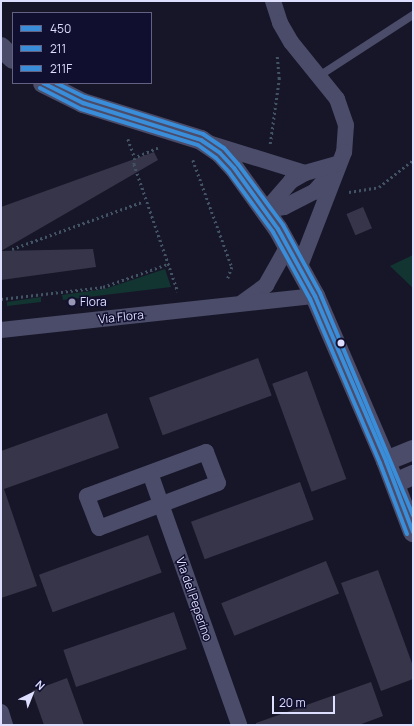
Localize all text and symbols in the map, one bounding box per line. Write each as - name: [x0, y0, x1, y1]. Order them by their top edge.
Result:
- legend: [12, 12, 152, 84]
- text: 450: [50, 20, 71, 37]
- text: 211: [50, 40, 66, 57]
- text: 211F: [50, 60, 72, 77]
- place label: Flora: [80, 295, 107, 309]
- marker: Flora: [67, 297, 77, 307]
- street label: Via Flora: [98, 307, 144, 327]
- unlabelled marker: [336, 338, 346, 348]
- street label: Via del Peperino: [173, 555, 215, 643]
- north arrow: [12, 674, 52, 714]
- text: N: [33, 677, 49, 693]
- scale bar: [274, 688, 337, 714]
- text: 20 m: [279, 694, 306, 711]

